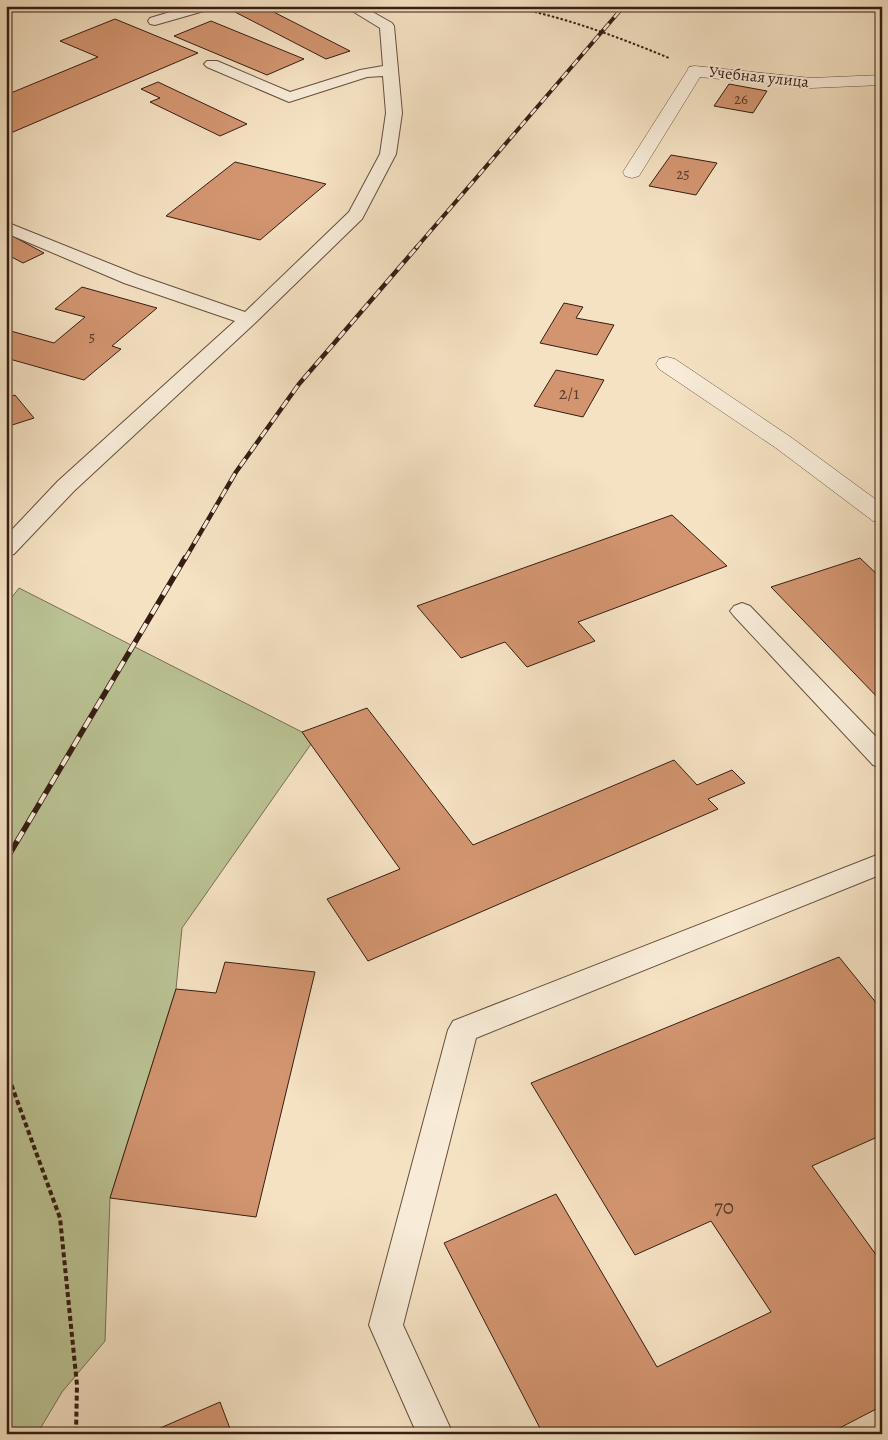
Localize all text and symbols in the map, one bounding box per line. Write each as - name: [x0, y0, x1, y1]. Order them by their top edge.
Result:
- street label: Учебная улица: [708, 61, 811, 93]
- house number: 26: [734, 89, 748, 109]
- house number: 25: [676, 164, 690, 184]
- house number: 5: [89, 327, 95, 347]
- house number: 2/1: [559, 381, 579, 405]
- house number: 70: [714, 1193, 734, 1221]

